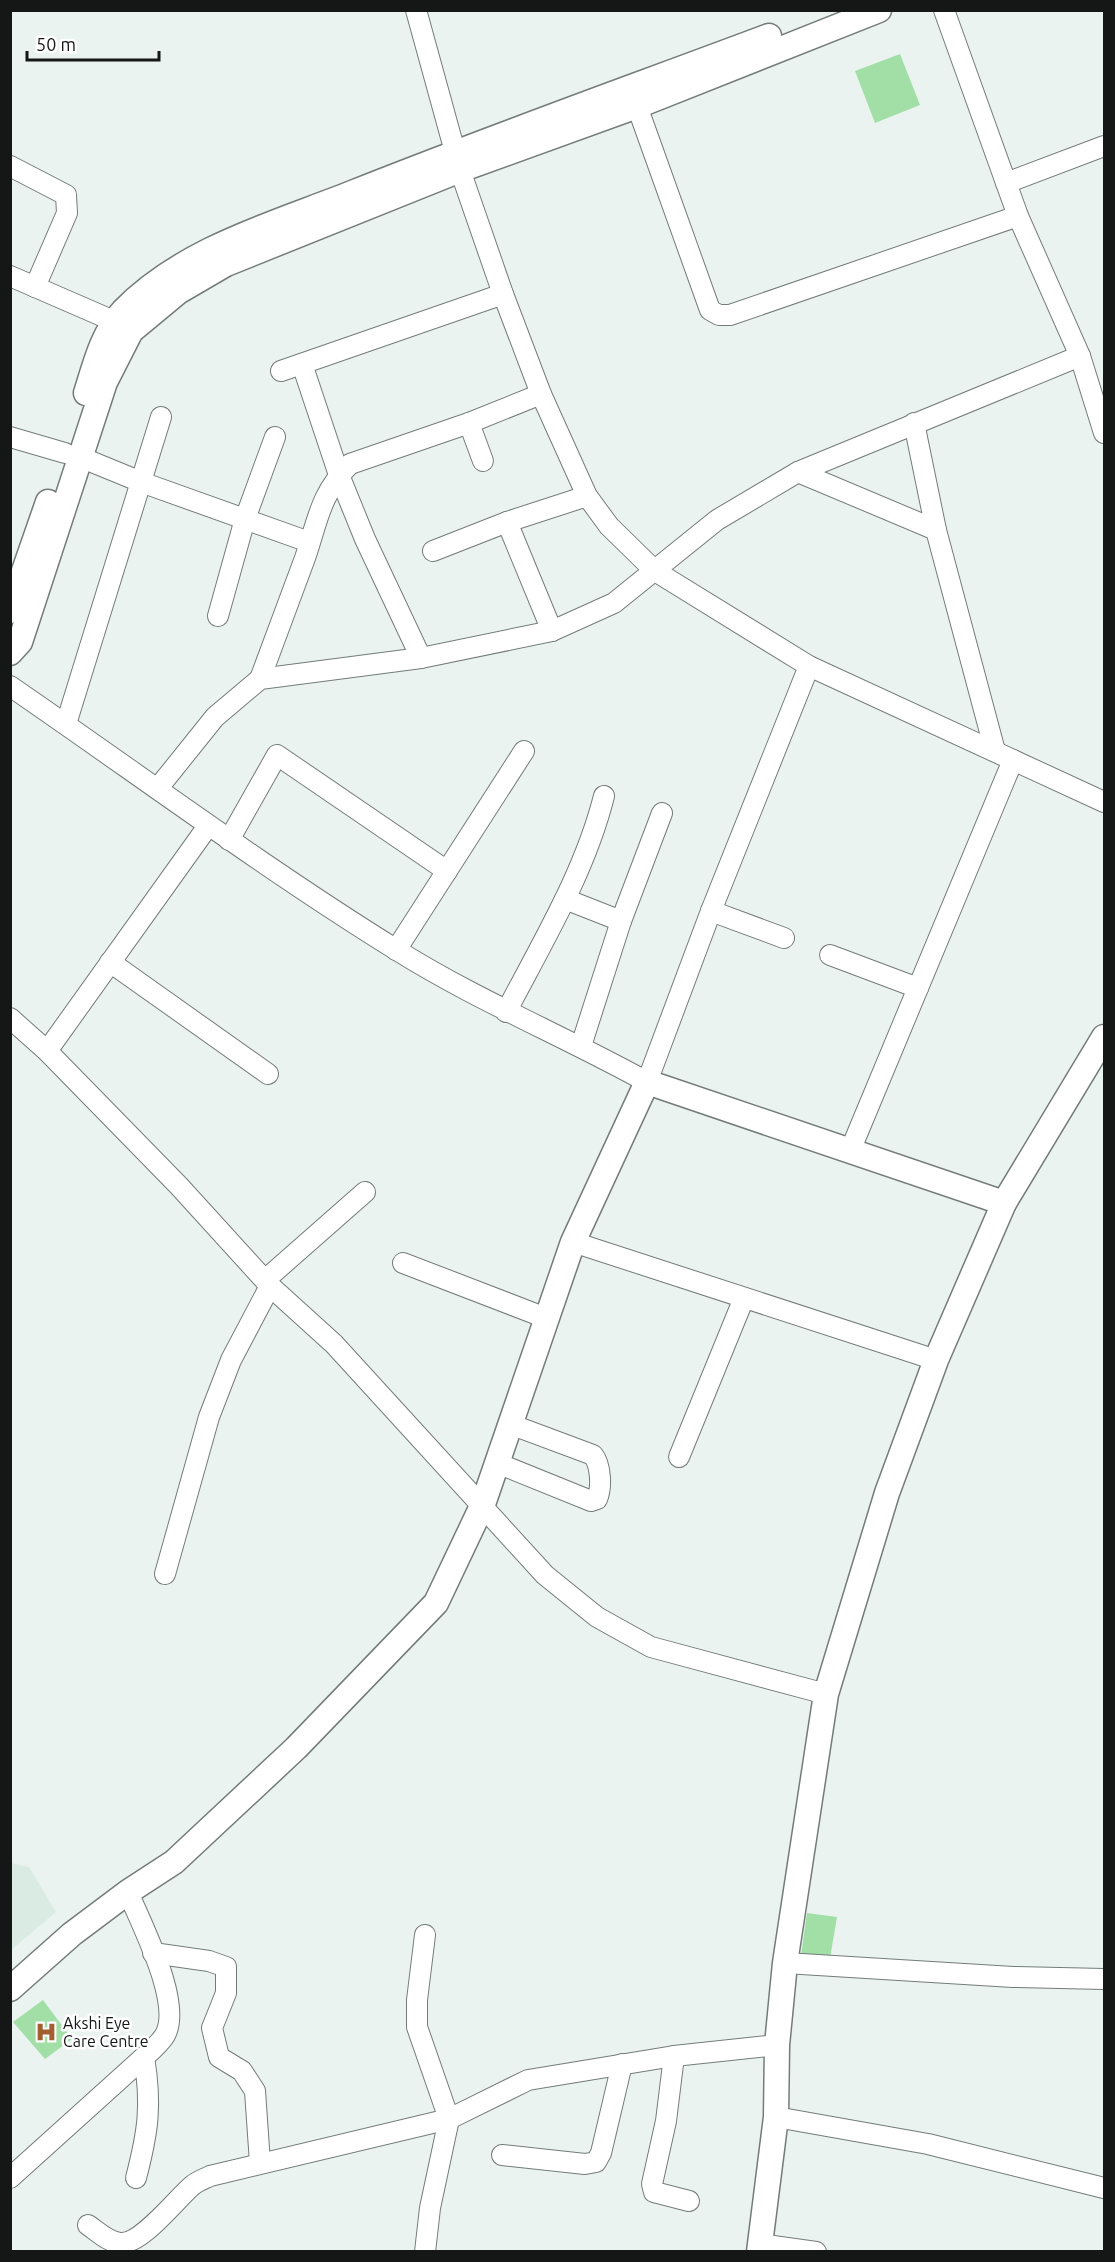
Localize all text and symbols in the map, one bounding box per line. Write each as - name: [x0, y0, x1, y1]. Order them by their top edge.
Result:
- scale bar: [27, 24, 159, 62]
- text: 50 m: [36, 34, 76, 54]
- place label: Akshi Eye Care Centre: [63, 2014, 149, 2050]
- hospital icon: Akshi Eye Care Centre: [34, 2020, 58, 2044]

